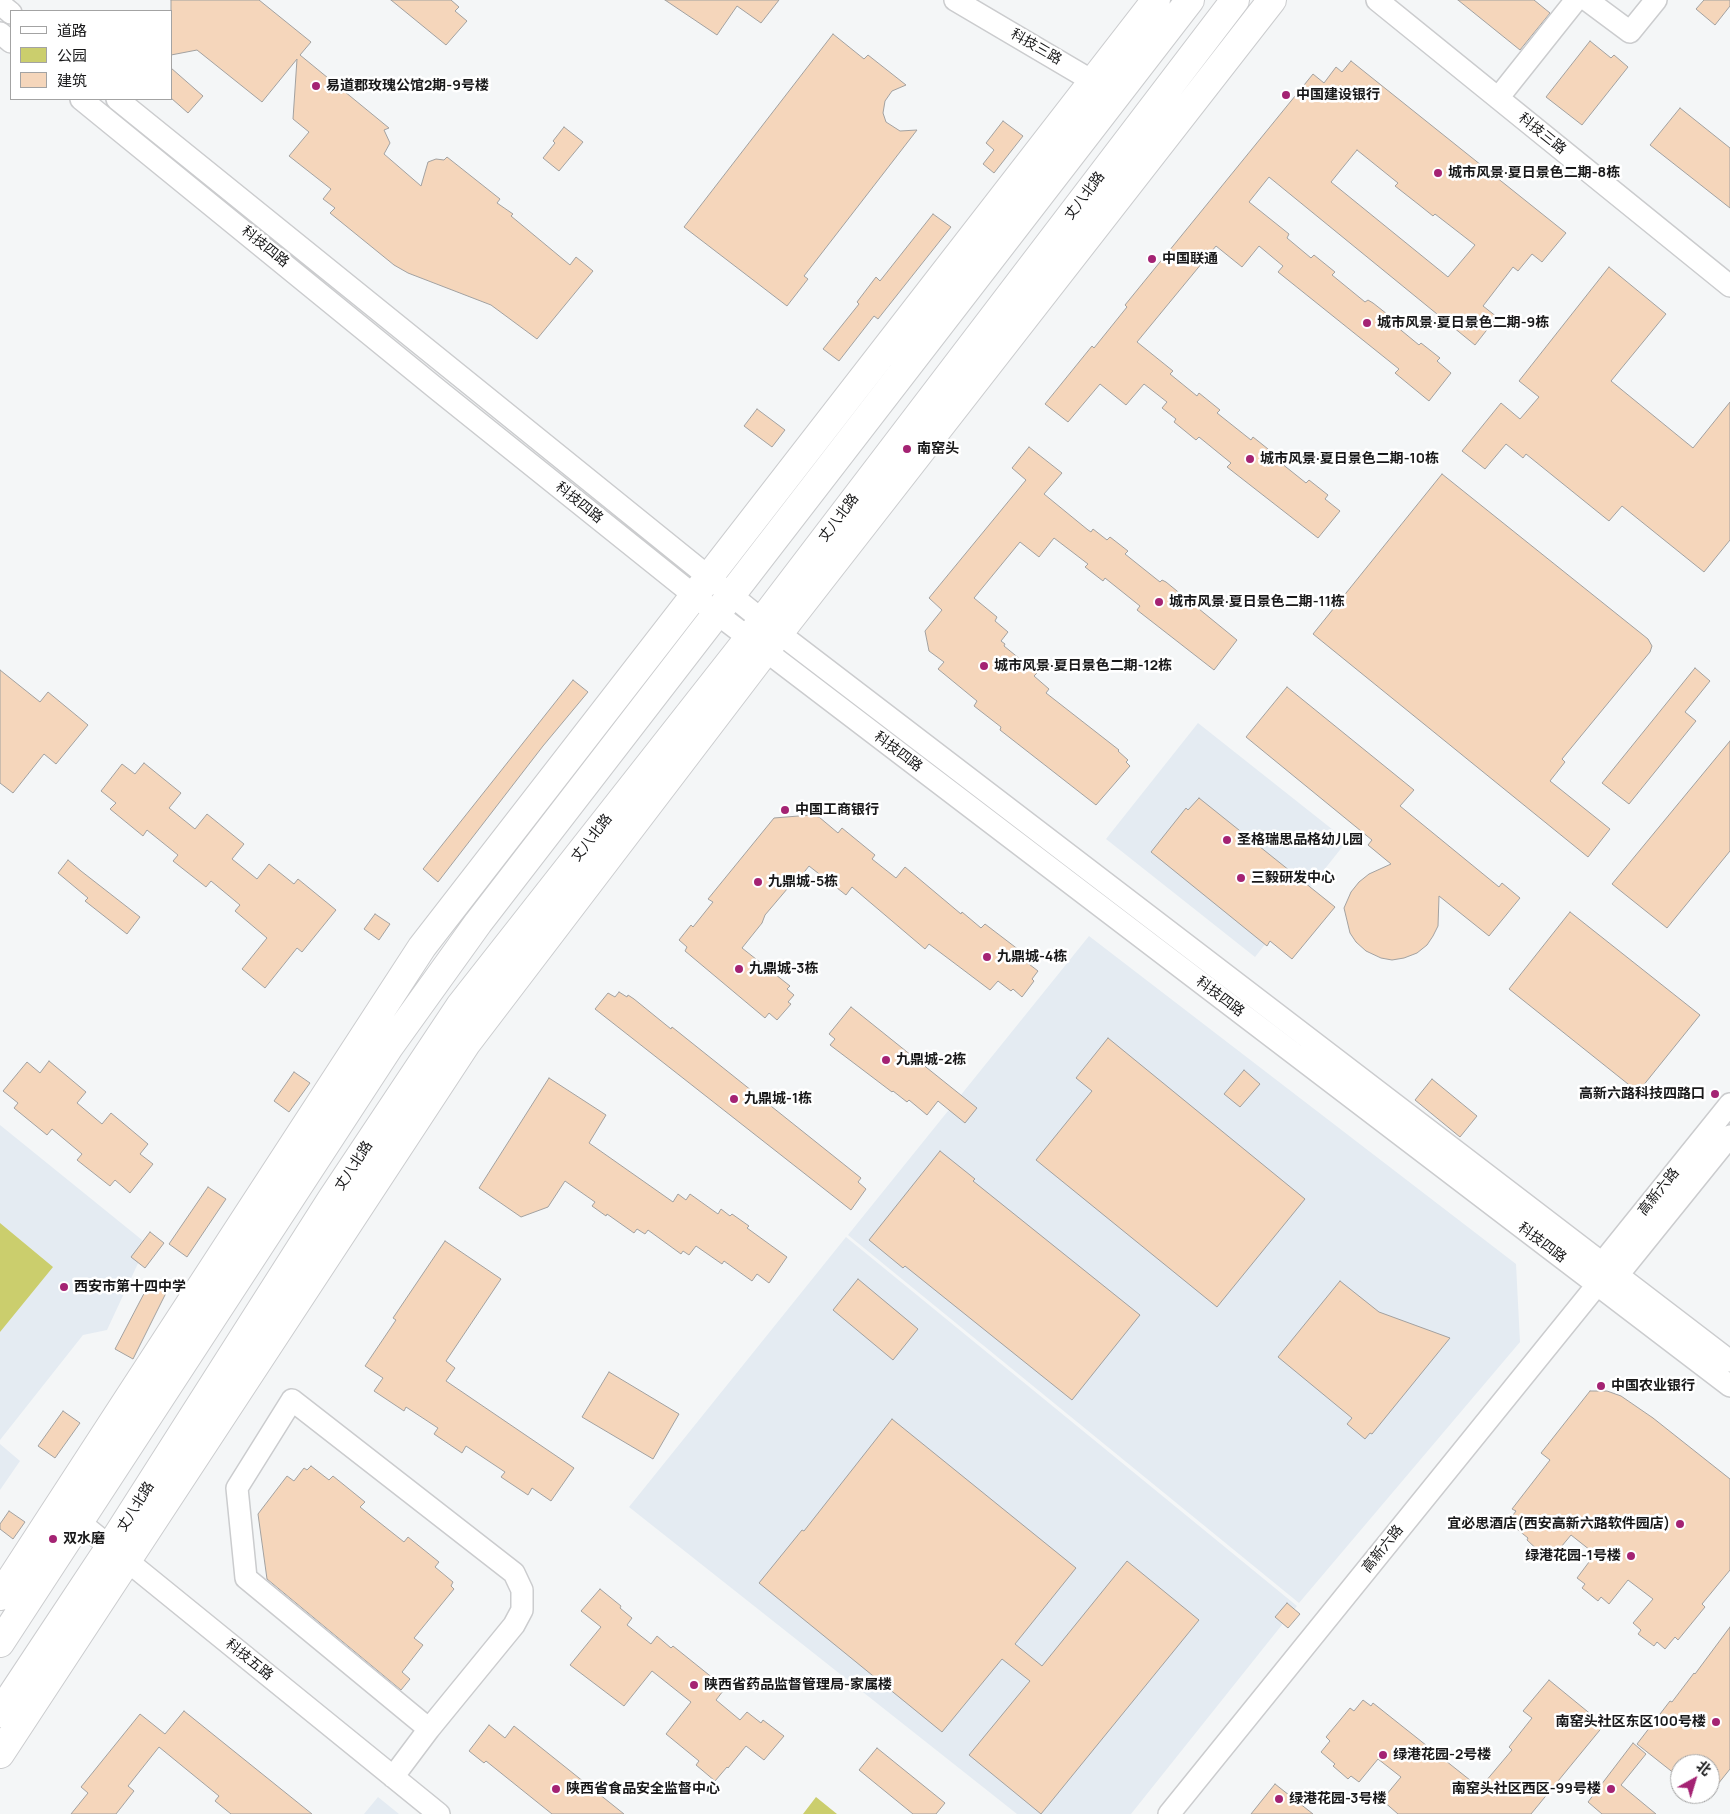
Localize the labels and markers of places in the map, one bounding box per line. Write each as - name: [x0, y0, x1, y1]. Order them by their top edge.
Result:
- place label: 易道郡玫瑰公馆2期-9号楼: [326, 78, 489, 94]
- marker: 易道郡玫瑰公馆2期-9号楼: [310, 80, 322, 92]
- place label: 中国建设银行: [1296, 87, 1380, 103]
- marker: 中国建设银行: [1280, 89, 1292, 101]
- place label: 城市风景·夏日景色二期-8栋: [1448, 165, 1620, 181]
- marker: 城市风景·夏日景色二期-8栋: [1432, 167, 1444, 179]
- place label: 中国联通: [1162, 251, 1218, 267]
- marker: 中国联通: [1146, 253, 1158, 265]
- place label: 城市风景·夏日景色二期-9栋: [1377, 315, 1549, 331]
- marker: 城市风景·夏日景色二期-9栋: [1361, 317, 1373, 329]
- place label: 南窑头: [917, 441, 959, 457]
- marker: 南窑头: [901, 443, 913, 455]
- place label: 城市风景·夏日景色二期-10栋: [1260, 451, 1439, 467]
- marker: 城市风景·夏日景色二期-10栋: [1244, 453, 1256, 465]
- place label: 城市风景·夏日景色二期-11栋: [1169, 594, 1345, 610]
- marker: 城市风景·夏日景色二期-11栋: [1153, 596, 1165, 608]
- place label: 城市风景·夏日景色二期-12栋: [994, 658, 1172, 674]
- marker: 城市风景·夏日景色二期-12栋: [978, 660, 990, 672]
- place label: 中国工商银行: [795, 802, 879, 818]
- marker: 中国工商银行: [779, 804, 791, 816]
- place label: 圣格瑞思品格幼儿园: [1237, 832, 1363, 848]
- marker: 圣格瑞思品格幼儿园: [1221, 834, 1233, 846]
- place label: 三毅研发中心: [1251, 870, 1335, 886]
- marker: 三毅研发中心: [1235, 872, 1247, 884]
- place label: 九鼎城-5栋: [768, 874, 838, 890]
- marker: 九鼎城-5栋: [752, 876, 764, 888]
- place label: 九鼎城-4栋: [997, 949, 1067, 965]
- marker: 九鼎城-4栋: [981, 951, 993, 963]
- place label: 九鼎城-3栋: [749, 961, 818, 977]
- marker: 九鼎城-3栋: [733, 963, 745, 975]
- place label: 九鼎城-2栋: [896, 1052, 966, 1068]
- marker: 九鼎城-2栋: [880, 1054, 892, 1066]
- place label: 高新六路科技四路口: [1579, 1086, 1705, 1102]
- marker: 高新六路科技四路口: [1709, 1088, 1721, 1100]
- place label: 九鼎城-1栋: [744, 1091, 812, 1107]
- marker: 九鼎城-1栋: [728, 1093, 740, 1105]
- place label: 西安市第十四中学: [74, 1279, 186, 1295]
- marker: 西安市第十四中学: [58, 1281, 70, 1293]
- place label: 中国农业银行: [1611, 1378, 1695, 1394]
- marker: 中国农业银行: [1595, 1380, 1607, 1392]
- place label: 宜必思酒店(西安高新六路软件园店): [1447, 1516, 1670, 1532]
- marker: 宜必思酒店(西安高新六路软件园店): [1674, 1518, 1686, 1530]
- place label: 双水磨: [63, 1531, 105, 1547]
- marker: 双水磨: [47, 1533, 59, 1545]
- place label: 绿港花园-1号楼: [1525, 1548, 1621, 1564]
- marker: 绿港花园-1号楼: [1625, 1550, 1637, 1562]
- place label: 陕西省药品监督管理局-家属楼: [704, 1677, 892, 1693]
- marker: 陕西省药品监督管理局-家属楼: [688, 1679, 700, 1691]
- place label: 南窑头社区东区100号楼: [1555, 1714, 1706, 1730]
- marker: 南窑头社区东区100号楼: [1710, 1716, 1722, 1728]
- place label: 绿港花园-2号楼: [1393, 1747, 1491, 1763]
- marker: 绿港花园-2号楼: [1377, 1749, 1389, 1761]
- place label: 陕西省食品安全监督中心: [566, 1781, 720, 1797]
- place label: 南窑头社区西区-99号楼: [1452, 1781, 1601, 1797]
- marker: 陕西省食品安全监督中心: [550, 1783, 562, 1795]
- marker: 南窑头社区西区-99号楼: [1605, 1783, 1617, 1795]
- place label: 绿港花园-3号楼: [1289, 1791, 1386, 1807]
- marker: 绿港花园-3号楼: [1273, 1793, 1285, 1805]

